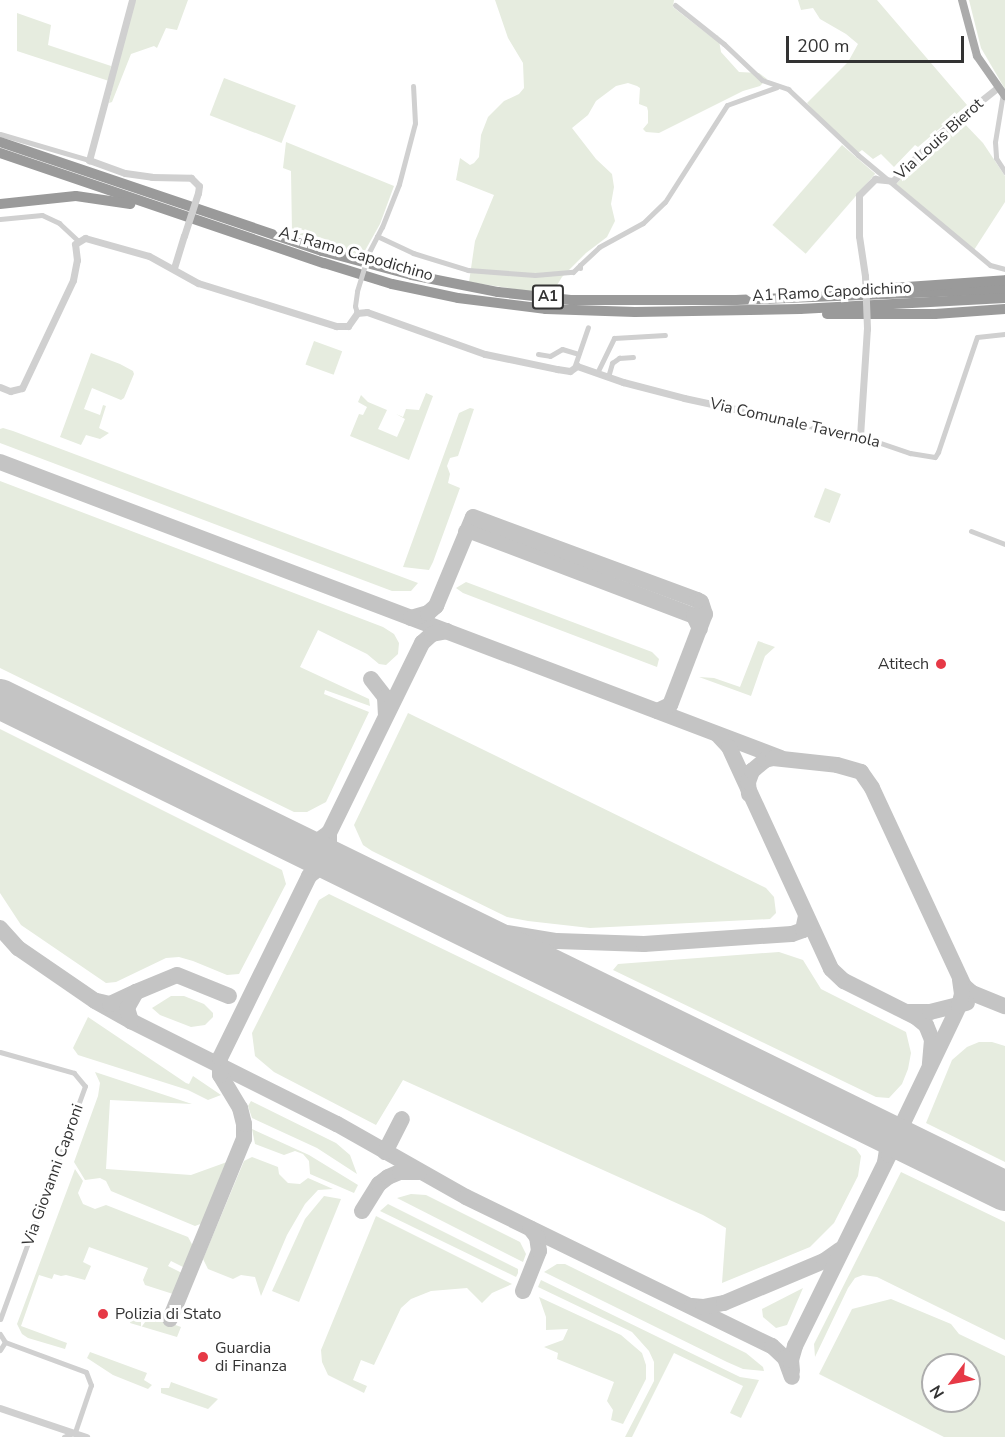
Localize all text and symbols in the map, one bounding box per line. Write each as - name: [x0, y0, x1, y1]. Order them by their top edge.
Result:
- scale bar: [789, 24, 968, 62]
- text: 200 m: [797, 34, 849, 58]
- street label: Via Louis Bierot: [891, 94, 987, 184]
- street label: A1 Ramo Capodichino: [277, 223, 435, 285]
- street label: A1 Ramo Capodichino: [752, 278, 912, 306]
- road number: A1: [532, 285, 564, 309]
- street label: Via Comunale Tavernola: [708, 394, 882, 452]
- place label: Atitech: [878, 654, 929, 674]
- marker: Atitech: [934, 657, 948, 671]
- street label: Via Giovanni Caproni: [18, 1101, 88, 1249]
- place label: Polizia di Stato: [115, 1304, 221, 1324]
- marker: Polizia di Stato: [96, 1307, 110, 1321]
- place label: Guardia di Finanza: [215, 1338, 287, 1376]
- marker: Guardia di Finanza: [196, 1350, 210, 1364]
- north arrow: [921, 1353, 981, 1413]
- text: N: [925, 1381, 950, 1402]

